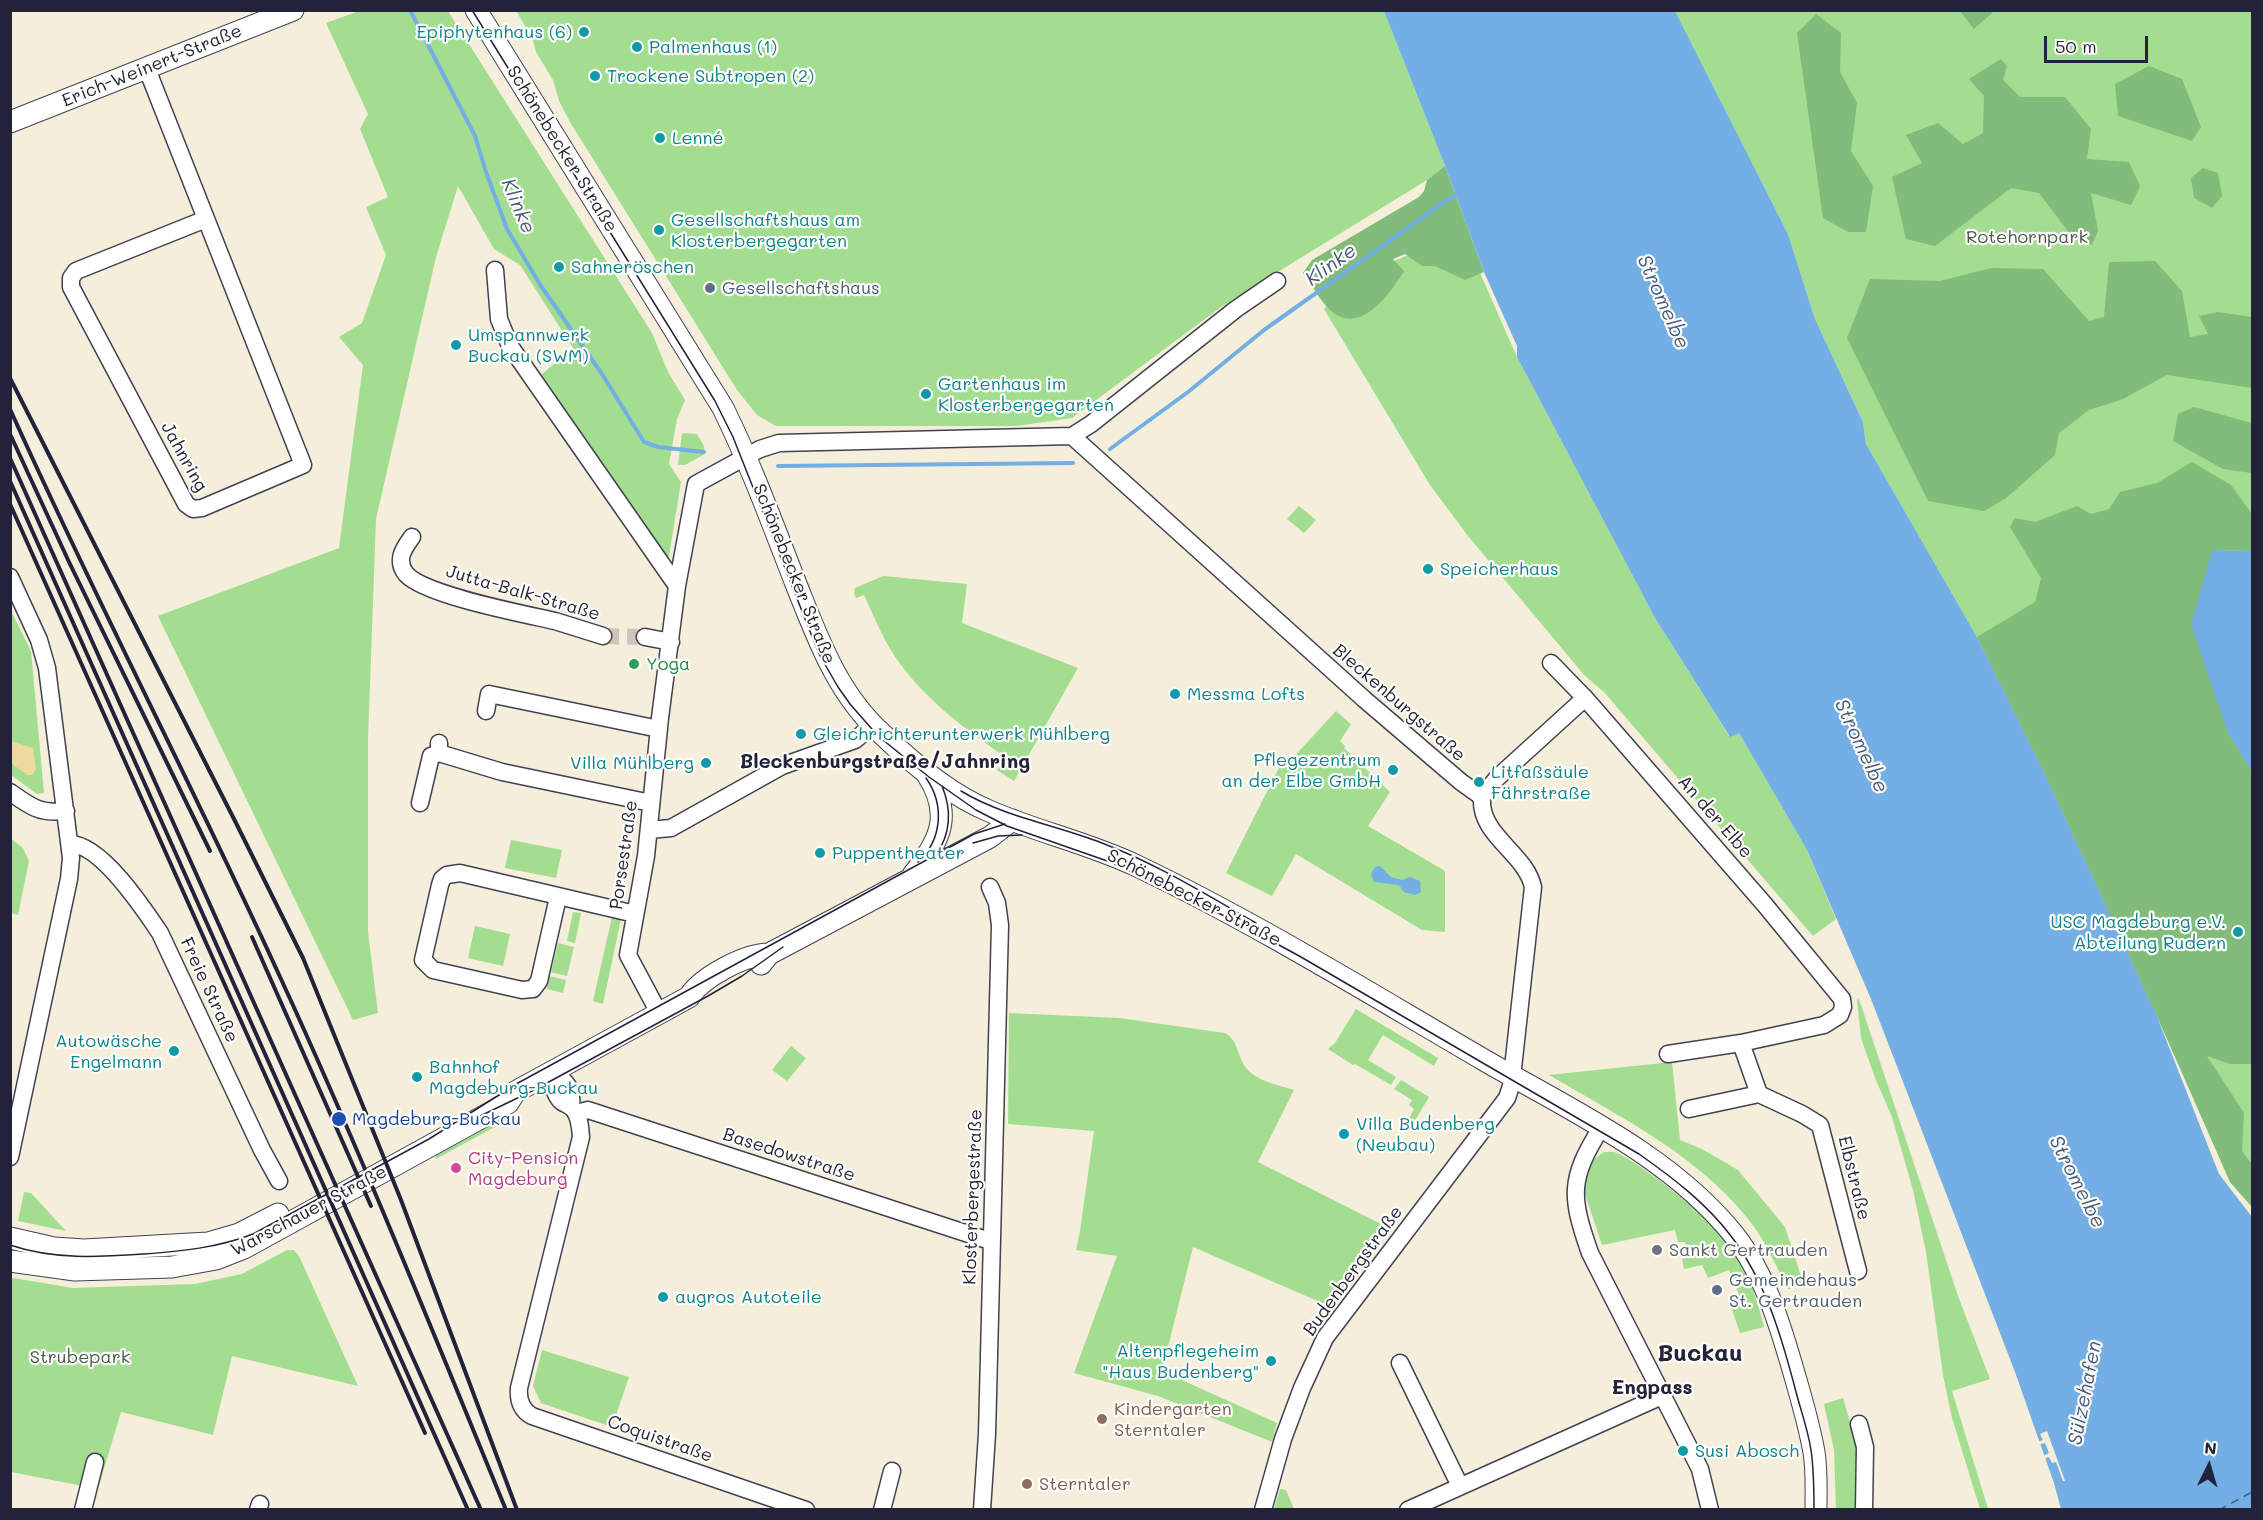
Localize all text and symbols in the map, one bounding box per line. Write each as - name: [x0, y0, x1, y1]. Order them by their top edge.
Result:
- street label: Erich-Weinert-Straße: [59, 20, 245, 112]
- place label: Epiphytenhaus (6): [417, 21, 572, 43]
- scale bar: [2047, 24, 2150, 62]
- marker: Epiphytenhaus (6): [577, 25, 591, 39]
- text: 50 m: [2055, 34, 2097, 58]
- place label: Palmenhaus (1): [649, 36, 777, 58]
- marker: Palmenhaus (1): [630, 40, 644, 54]
- street label: Schönebecker Straße: [502, 62, 622, 236]
- place label: Trockene Subtropen (2): [607, 65, 814, 87]
- marker: Trockene Subtropen (2): [588, 69, 602, 83]
- place label: Lenné: [672, 127, 724, 149]
- marker: Lenné: [653, 131, 667, 145]
- water label: Klinke: [496, 175, 540, 237]
- place label: Gesellschaftshaus am Klosterbergegarten: [671, 209, 860, 252]
- marker: Gesellschaftshaus am Klosterbergegarten: [652, 223, 666, 237]
- park label: Rotehornpark: [1966, 226, 2088, 248]
- water label: Klinke: [1301, 238, 1361, 292]
- water label: Stromelbe: [1632, 251, 1694, 353]
- place label: Sahneröschen: [571, 256, 694, 278]
- marker: Sahneröschen: [552, 260, 566, 274]
- place label: Gesellschaftshaus: [722, 277, 880, 299]
- marker: Gesellschaftshaus: [703, 281, 717, 295]
- place label: Umspannwerk Buckau (SWM): [468, 324, 589, 366]
- marker: Umspannwerk Buckau (SWM): [449, 338, 463, 352]
- place label: Gartenhaus im Klosterbergegarten: [938, 373, 1114, 416]
- marker: Gartenhaus im Klosterbergegarten: [919, 387, 933, 401]
- street label: Jahnring: [156, 418, 212, 496]
- street label: Schönebecker Straße: [748, 481, 840, 667]
- place label: Speicherhaus: [1440, 558, 1559, 580]
- street label: Jutta-Balk-Straße: [443, 561, 603, 625]
- marker: Speicherhaus: [1421, 562, 1435, 576]
- street label: Bleckenburgstraße: [1328, 640, 1470, 766]
- place label: Yoga: [646, 653, 690, 675]
- marker: Yoga: [627, 657, 641, 671]
- place label: Messma Lofts: [1187, 683, 1305, 705]
- marker: Messma Lofts: [1168, 687, 1182, 701]
- water label: Stromelbe: [1829, 695, 1893, 797]
- place label: Gleichrichterunterwerk Mühlberg: [813, 723, 1110, 745]
- marker: Gleichrichterunterwerk Mühlberg: [794, 727, 808, 741]
- place label: Pflegezentrum an der Elbe GmbH: [1222, 749, 1381, 792]
- district label: Bleckenburgstraße/Jahnring: [740, 750, 1030, 774]
- place label: Villa Mühlberg: [570, 752, 694, 774]
- marker: Villa Mühlberg: [699, 756, 713, 770]
- place label: Litfaßsäule Fährstraße: [1491, 761, 1591, 804]
- marker: Pflegezentrum an der Elbe GmbH: [1386, 763, 1400, 777]
- street label: An der Elbe: [1673, 771, 1757, 863]
- marker: Litfaßsäule Fährstraße: [1472, 775, 1486, 789]
- street label: Porsestraße: [606, 799, 642, 911]
- place label: Puppentheater: [832, 842, 965, 864]
- street label: Schönebecker Straße: [1103, 845, 1285, 951]
- marker: Puppentheater: [813, 846, 827, 860]
- place label: USC Magdeburg e.V. Abteilung Rudern: [2050, 911, 2226, 954]
- marker: USC Magdeburg e.V. Abteilung Rudern: [2231, 925, 2245, 939]
- street label: Freie Straße: [175, 934, 243, 1046]
- place label: Autowäsche Engelmann: [55, 1030, 162, 1072]
- marker: Autowäsche Engelmann: [167, 1044, 181, 1058]
- place label: Bahnhof Magdeburg-Buckau: [429, 1056, 598, 1098]
- marker: Bahnhof Magdeburg-Buckau: [410, 1070, 424, 1084]
- place label: Magdeburg-Buckau: [352, 1108, 521, 1130]
- street label: Klosterbergestraße: [959, 1109, 987, 1285]
- marker: Magdeburg-Buckau: [330, 1110, 348, 1128]
- place label: Villa Budenberg (Neubau): [1356, 1113, 1495, 1156]
- street label: Basedowstraße: [720, 1123, 858, 1187]
- marker: Villa Budenberg (Neubau): [1337, 1127, 1351, 1141]
- water label: Stromelbe: [2044, 1132, 2110, 1232]
- street label: Elbstraße: [1833, 1134, 1875, 1222]
- place label: City-Pension Magdeburg: [468, 1147, 578, 1190]
- street label: Warschauer Straße: [227, 1161, 391, 1261]
- marker: City-Pension Magdeburg: [449, 1161, 463, 1175]
- street label: Budenbergstraße: [1299, 1202, 1407, 1340]
- place label: Sankt Gertrauden: [1669, 1239, 1828, 1261]
- marker: Sankt Gertrauden: [1650, 1243, 1664, 1257]
- place label: Gemeindehaus St. Gertrauden: [1729, 1269, 1862, 1312]
- marker: Gemeindehaus St. Gertrauden: [1710, 1283, 1724, 1297]
- place label: augros Autoteile: [675, 1286, 822, 1308]
- marker: augros Autoteile: [656, 1290, 670, 1304]
- water label: Sülzehafen: [2063, 1339, 2107, 1447]
- place label: Altenpflegeheim "Haus Budenberg": [1102, 1340, 1259, 1382]
- district label: Buckau: [1657, 1340, 1743, 1368]
- park label: Strubepark: [30, 1346, 130, 1368]
- marker: Altenpflegeheim "Haus Budenberg": [1264, 1354, 1278, 1368]
- district label: Engpass: [1611, 1376, 1693, 1400]
- place label: Kindergarten Sterntaler: [1114, 1398, 1232, 1440]
- street label: Coquistraße: [605, 1411, 715, 1467]
- marker: Kindergarten Sterntaler: [1095, 1412, 1109, 1426]
- north arrow: [2179, 1436, 2239, 1496]
- text: N: [2204, 1437, 2218, 1459]
- place label: Susi Abosch: [1695, 1440, 1799, 1462]
- marker: Susi Abosch: [1676, 1444, 1690, 1458]
- place label: Sterntaler: [1039, 1473, 1131, 1495]
- marker: Sterntaler: [1020, 1477, 1034, 1491]

